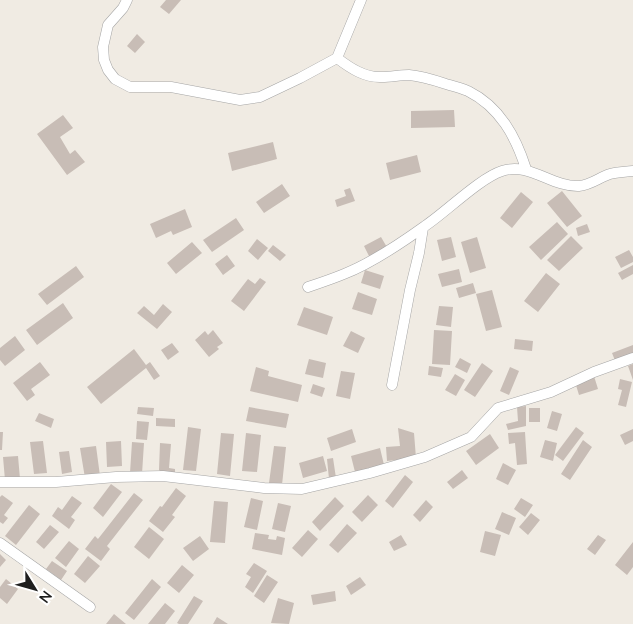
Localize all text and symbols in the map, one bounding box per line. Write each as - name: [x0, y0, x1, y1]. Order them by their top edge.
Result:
- north arrow: [10, 564, 60, 614]
- text: N: [36, 588, 56, 607]

